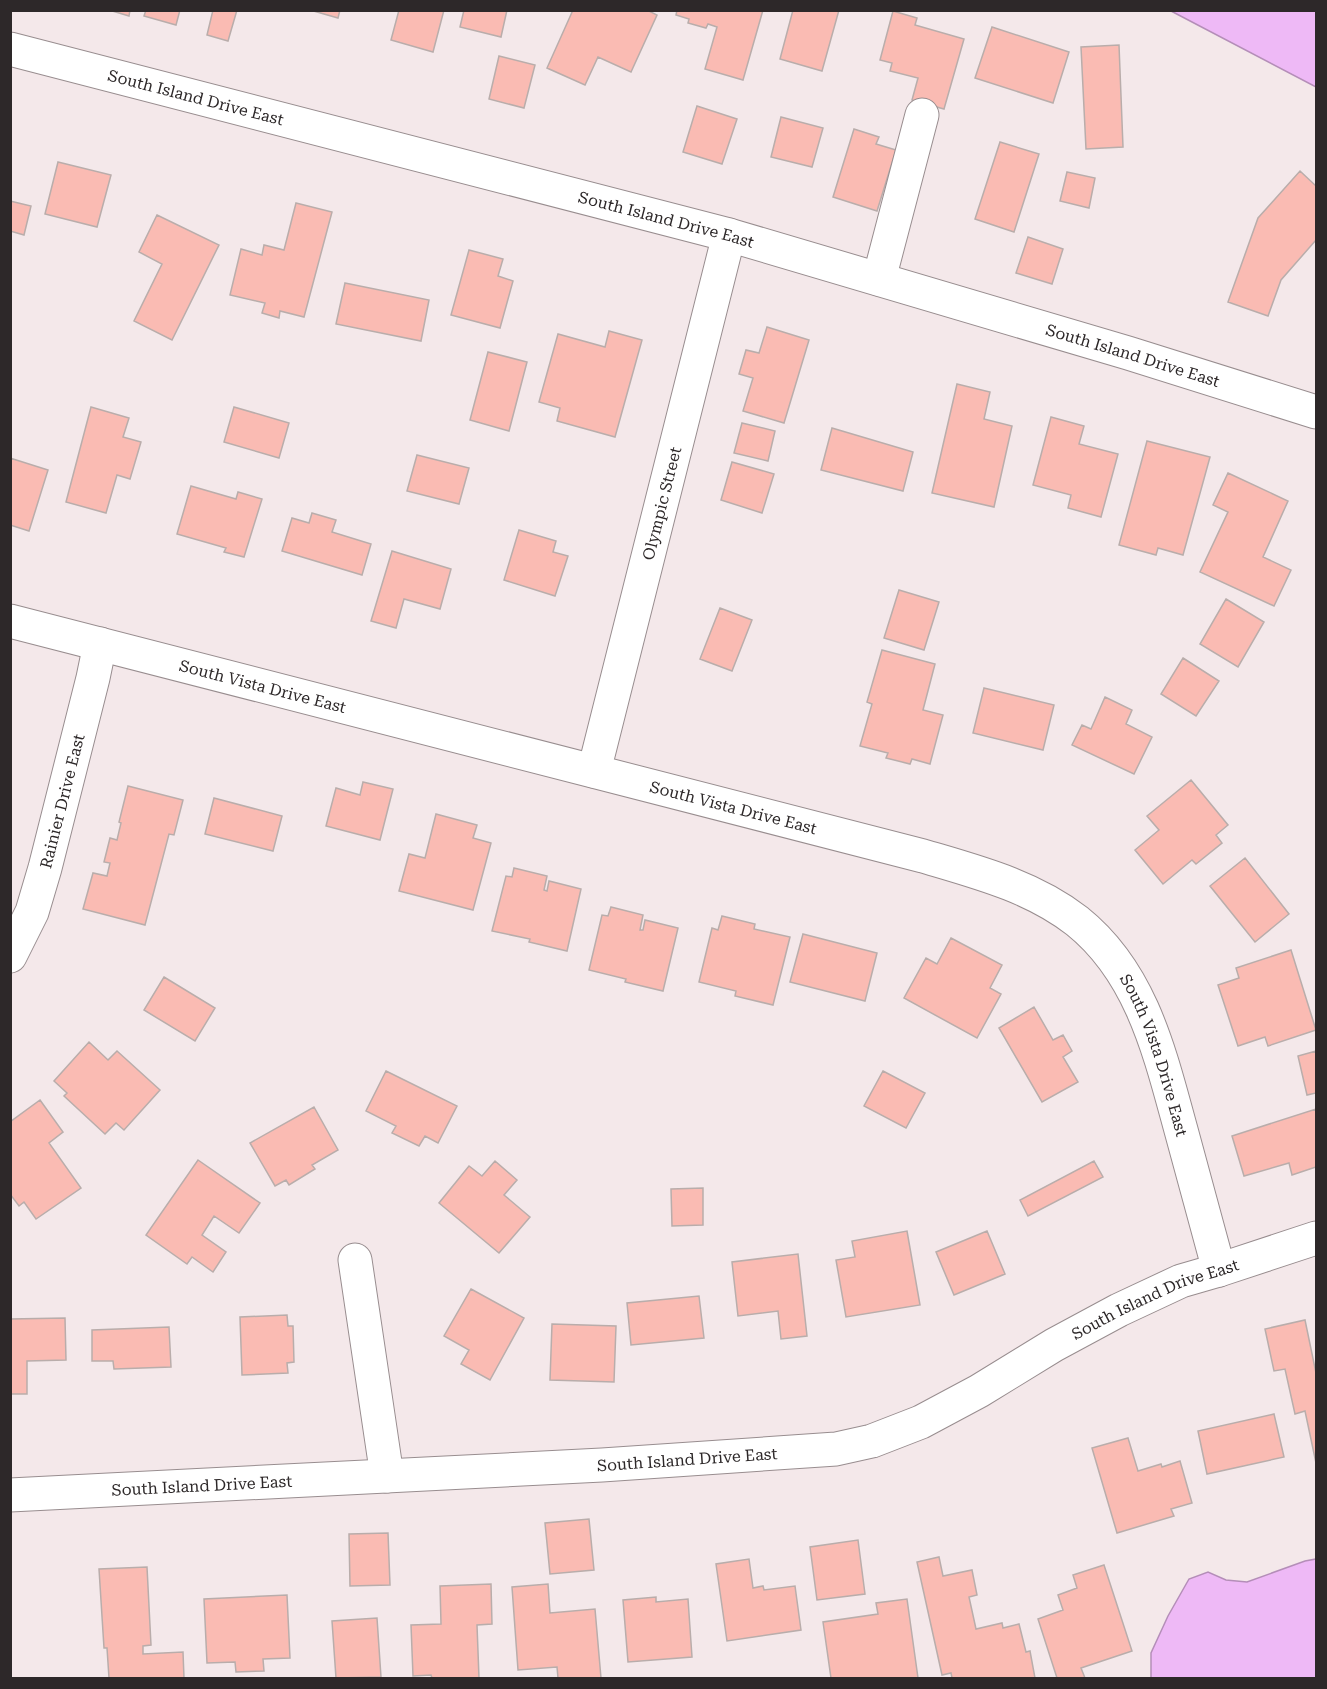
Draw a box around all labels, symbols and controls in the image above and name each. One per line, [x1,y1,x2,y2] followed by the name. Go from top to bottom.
[106,66,286,129] street label: South Island Drive East
[576,187,756,252] street label: South Island Drive East
[1044,320,1222,391] street label: South Island Drive East
[638,445,685,562] street label: Olympic Street
[177,656,348,717] street label: South Vista Drive East
[36,732,89,871] street label: Rainier Drive East
[648,777,819,838] street label: South Vista Drive East
[1116,970,1191,1139] street label: South Vista Drive East
[1068,1255,1241,1344] street label: South Island Drive East
[596,1444,778,1475] street label: South Island Drive East
[111,1472,293,1500] street label: South Island Drive East

